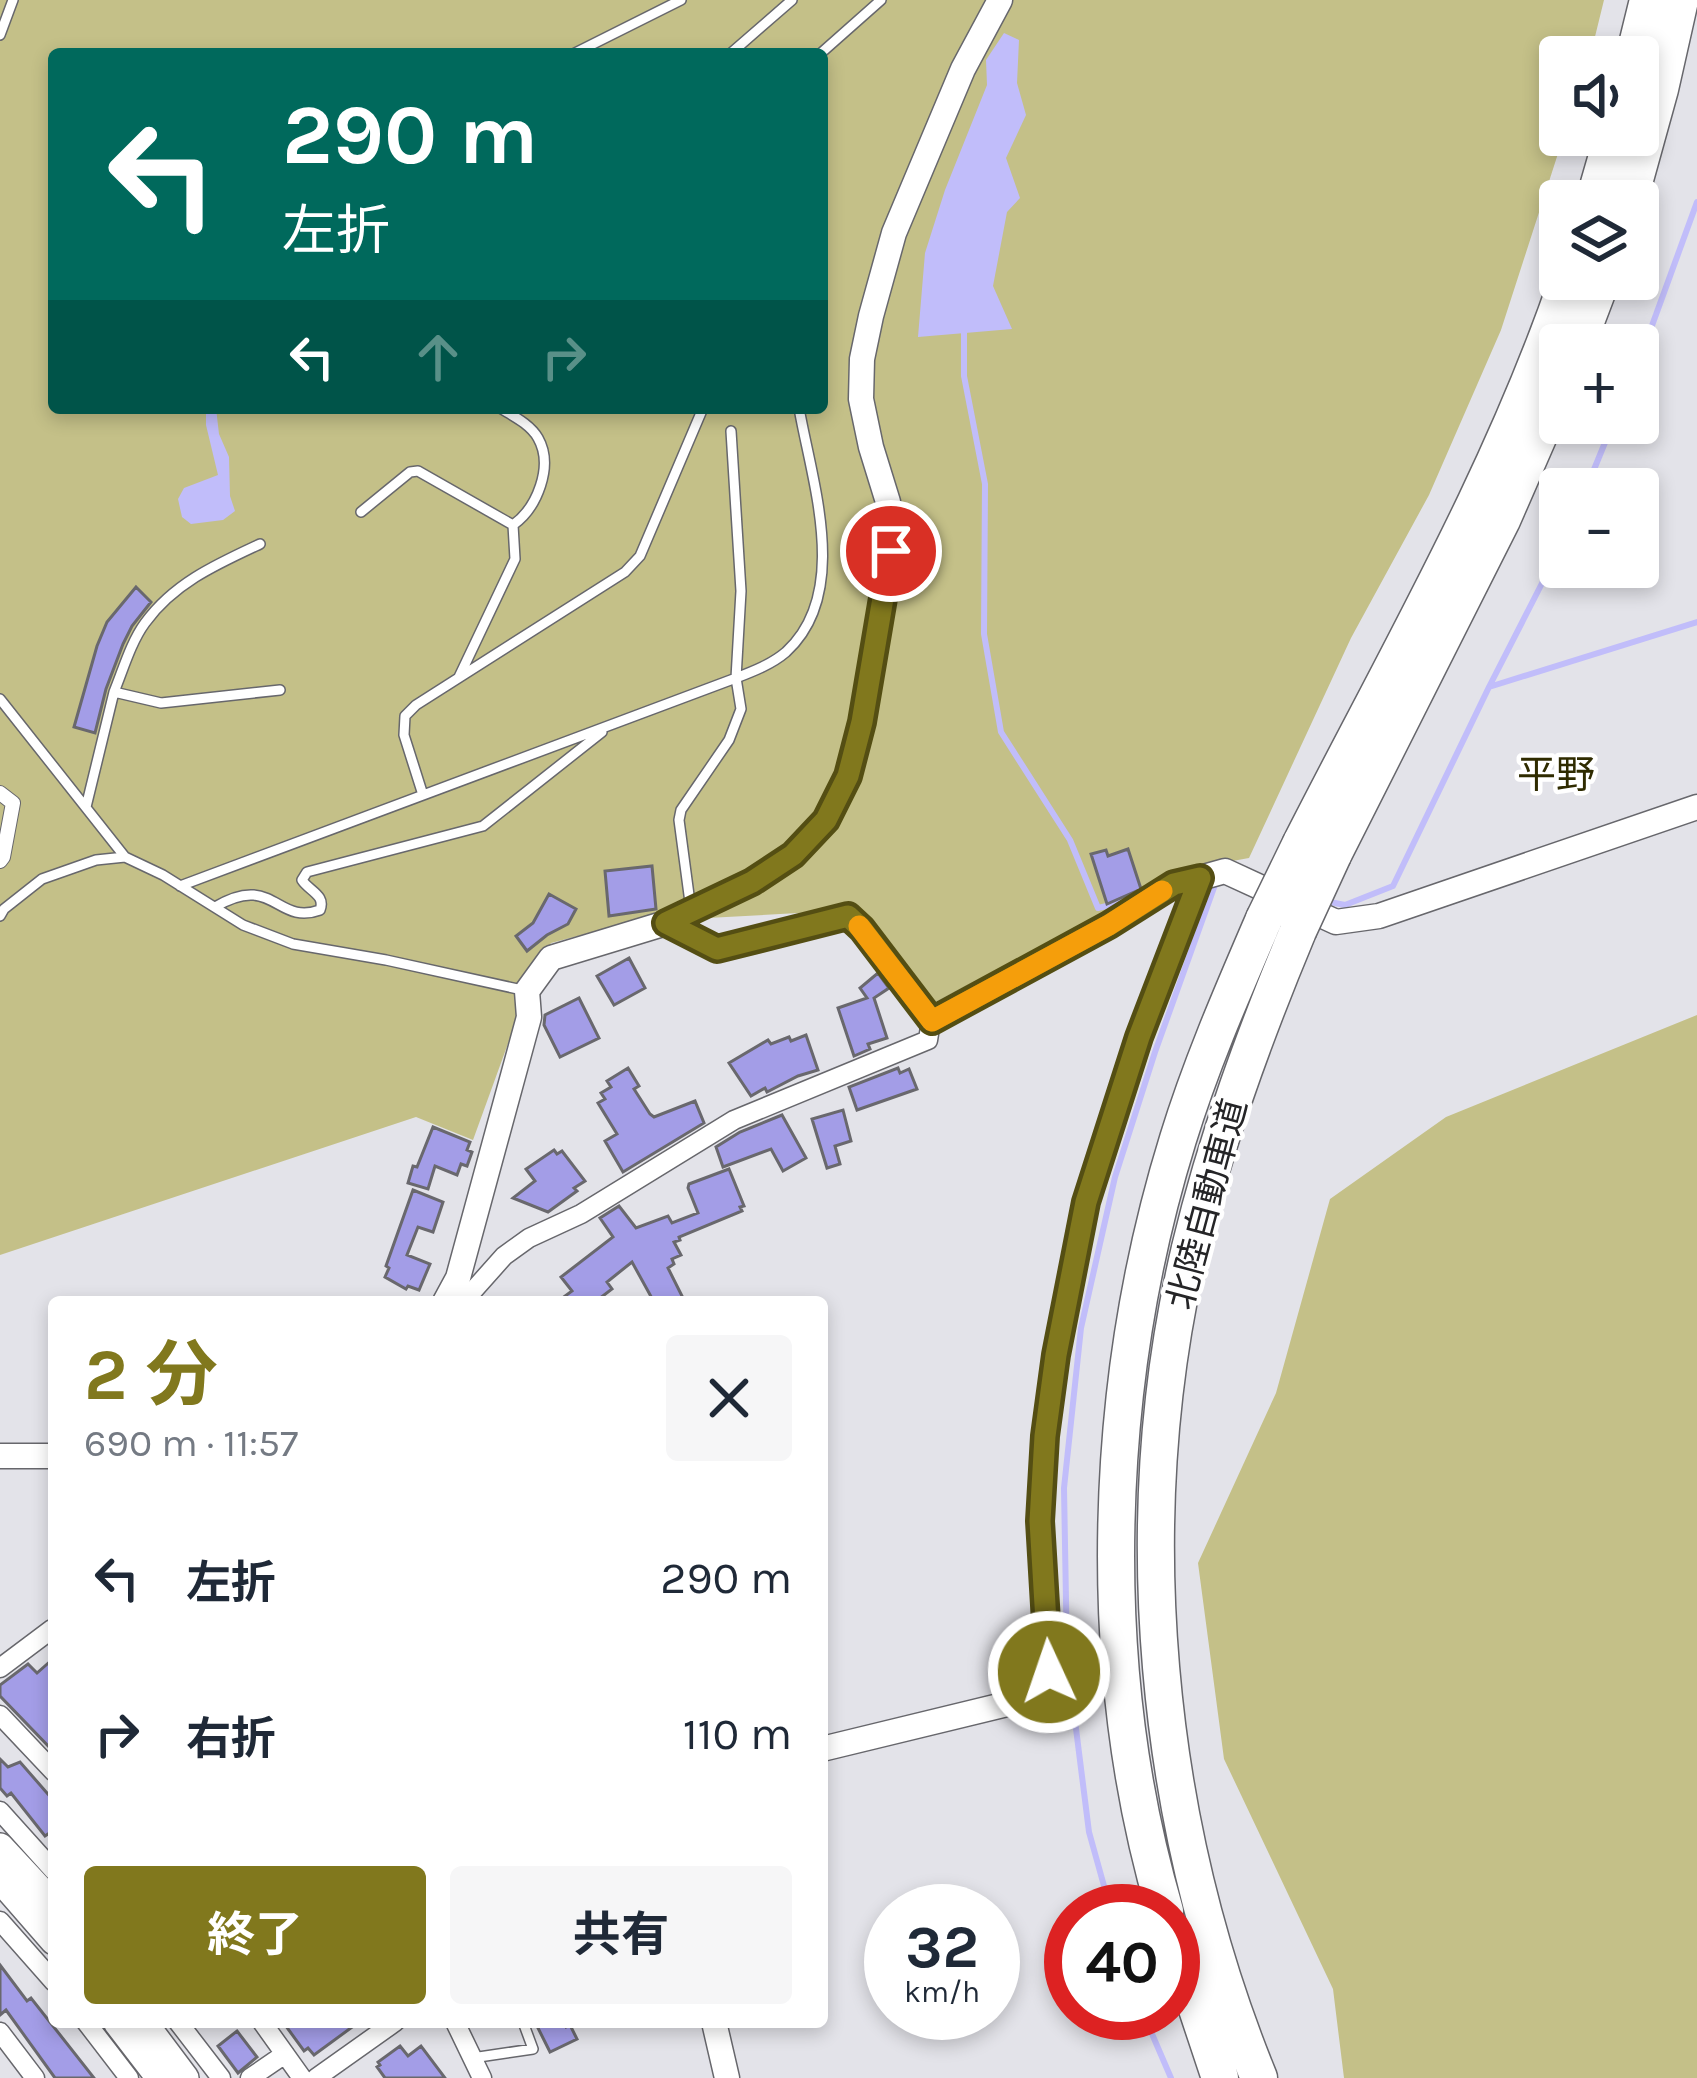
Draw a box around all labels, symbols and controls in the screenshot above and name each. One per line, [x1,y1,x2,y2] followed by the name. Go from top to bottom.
[1539,36,1659,588] map controls
[1539,36,1659,156] button: sound
[282,86,538,184] text: 290 m
[84,96,240,252] icon: left
[1539,180,1659,300] button: layers
[282,199,390,263] text: 左折
[279,324,345,390] icon: left
[405,324,471,390] icon: ahead
[531,324,597,390] icon: right
[1539,324,1659,444] button: +
[1539,468,1659,588] button: −
[840,500,942,602] pin
[858,518,924,584] icon: arrive
[1517,752,1595,798] district label: 平野
[1159,1094,1255,1314] street label: 北陸自動車道
[84,1333,218,1417] text: 2 分
[666,1335,792,1461] button: close
[84,1420,298,1466] text: 690 m · 11:57
[84,1545,150,1611] icon: left
[660,1552,792,1604] text: 290 m
[186,1557,276,1609] text: 左折
[986,1609,1112,1735] position arrow
[84,1701,150,1767] icon: right
[683,1708,792,1760] text: 110 m
[186,1713,276,1765] text: 右折
[84,1866,426,2004] button: 終了
[450,1866,792,2004] button: 共有
[1044,1884,1200,2040] speed limit sign: 40
[905,1912,979,1982] text: 32
[904,1974,980,2010] text: km/h

